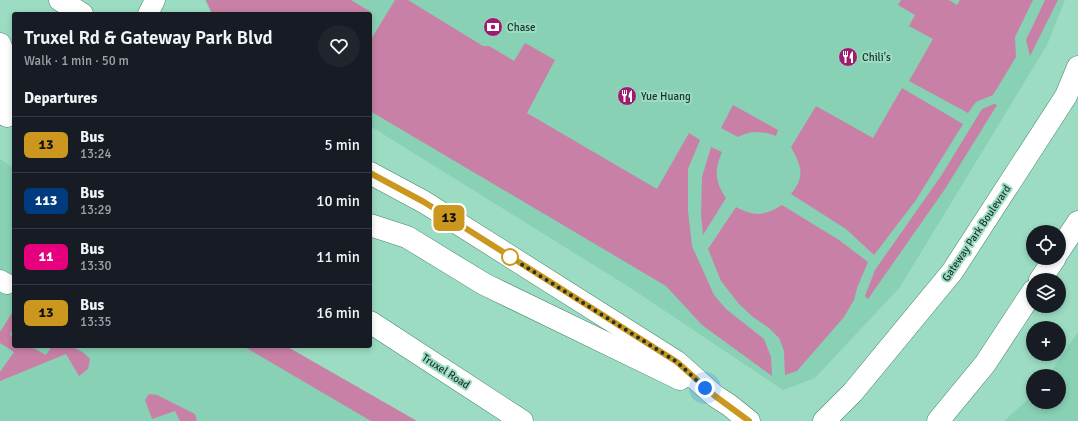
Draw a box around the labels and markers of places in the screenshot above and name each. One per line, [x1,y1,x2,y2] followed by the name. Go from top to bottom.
[482,16,504,38] bank icon: Chase
[507,21,536,34] place label: Chase
[837,46,859,68] restaurant icon: Chili's
[862,51,891,64] place label: Chili's
[616,85,638,107] restaurant icon: Yue Huang
[641,90,691,103] place label: Yue Huang
[501,248,519,266] unlabelled marker

